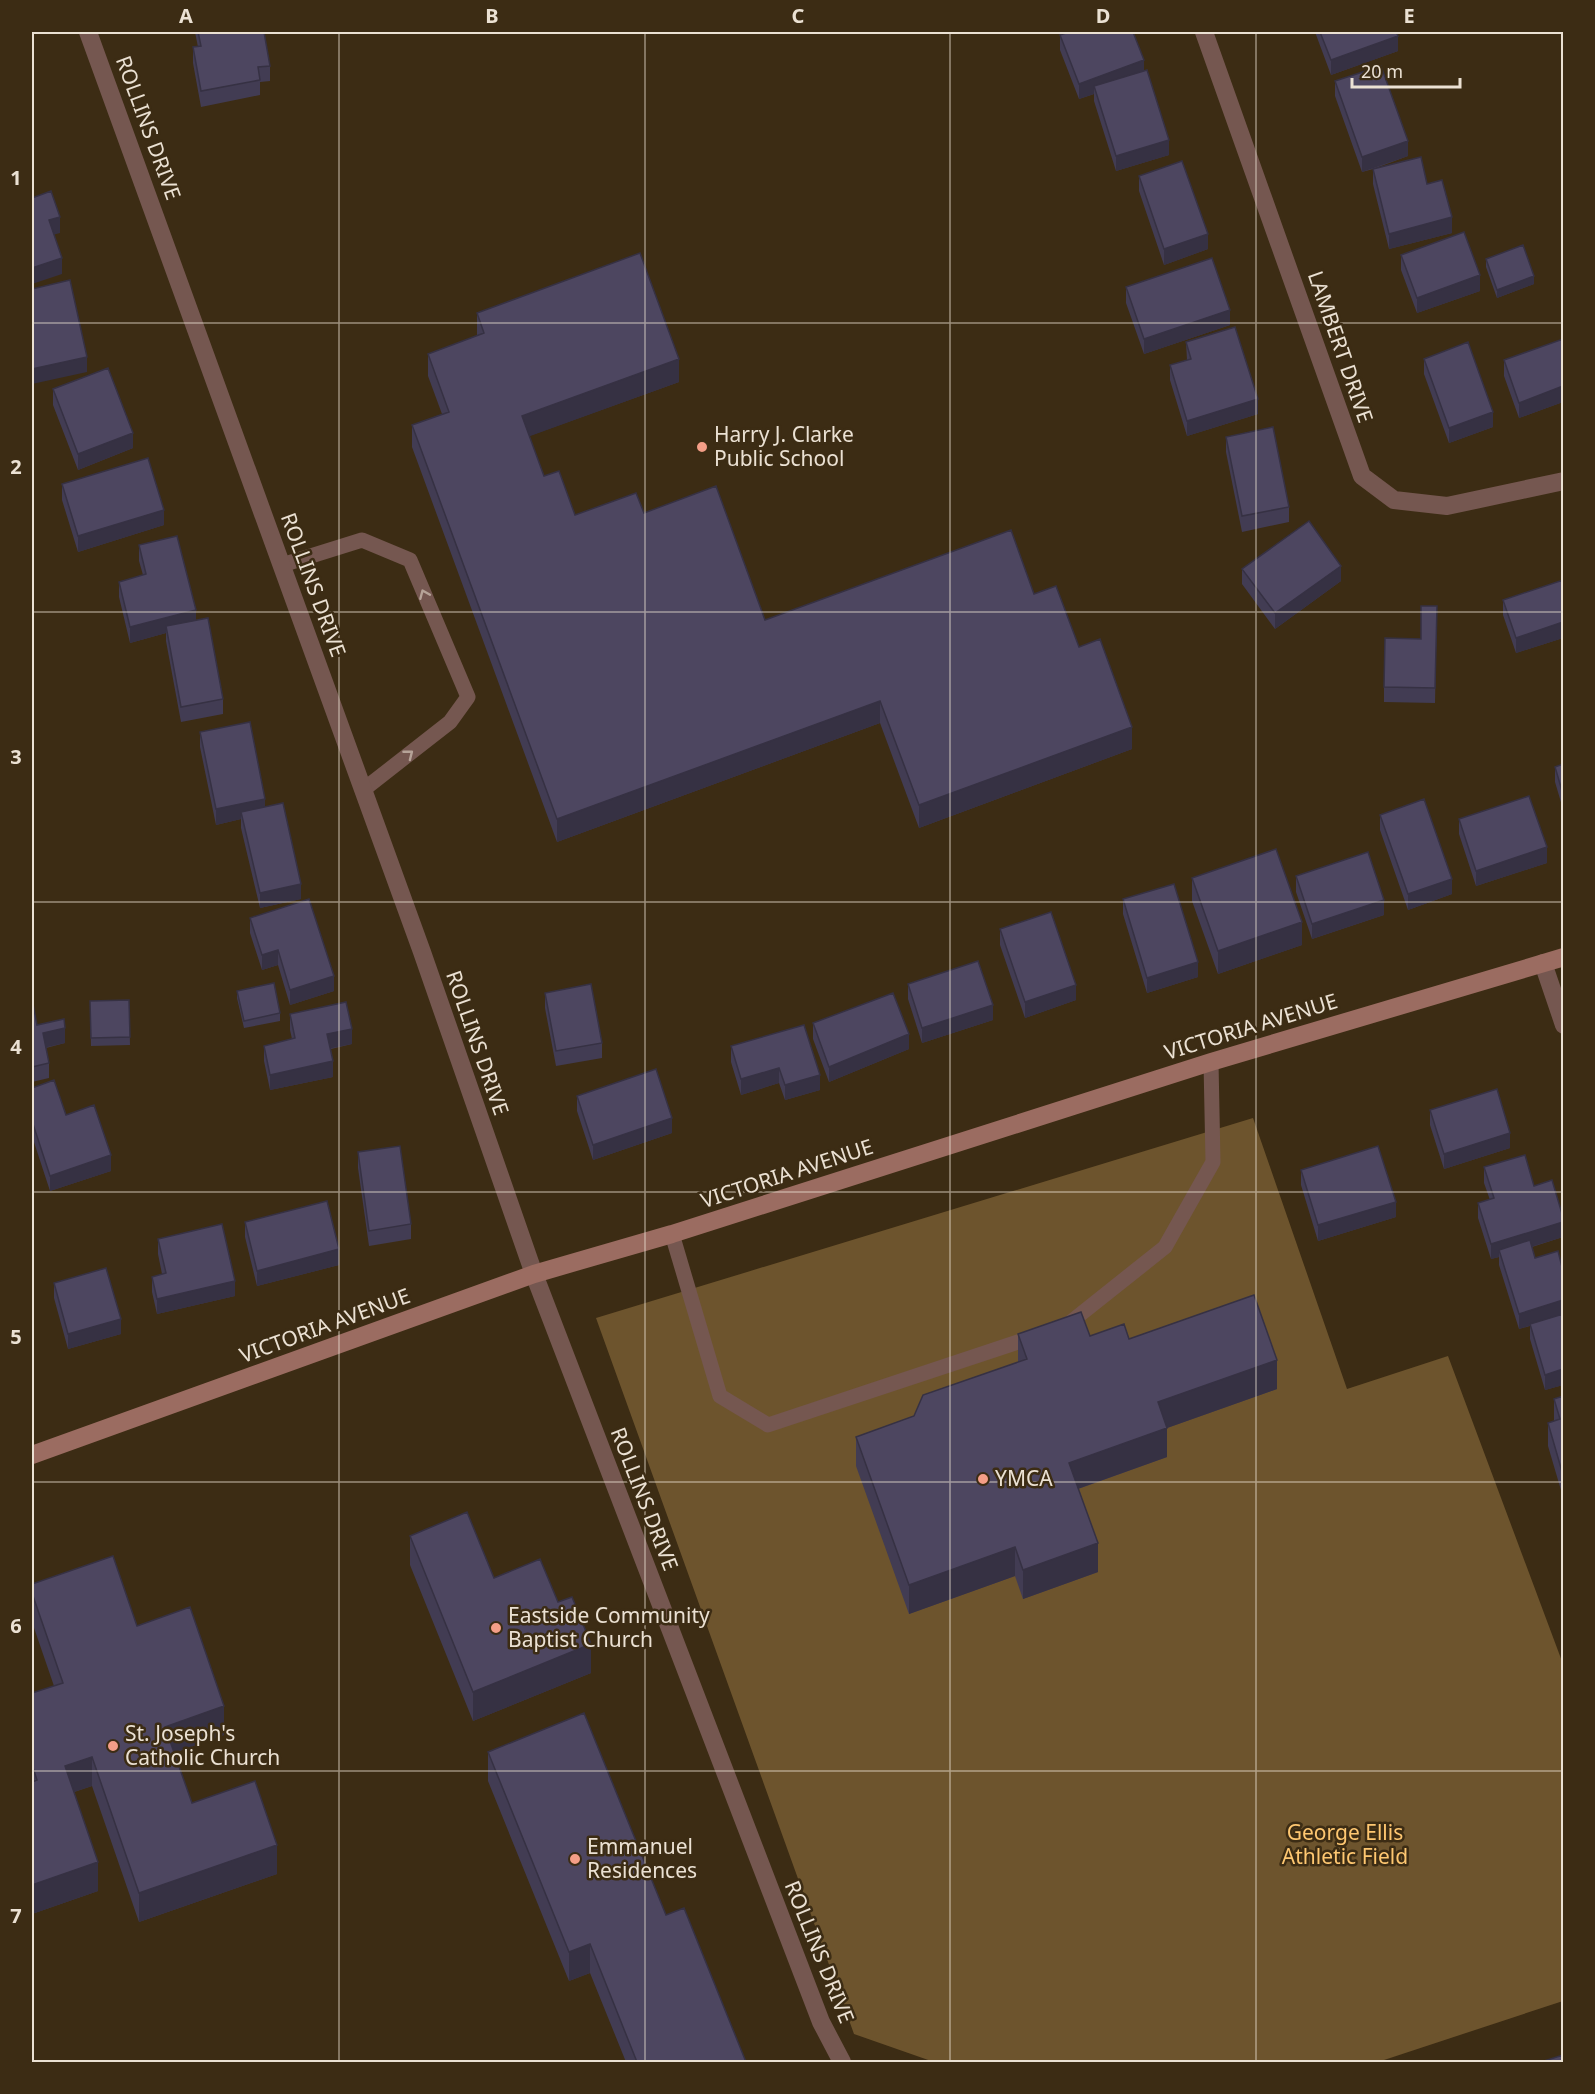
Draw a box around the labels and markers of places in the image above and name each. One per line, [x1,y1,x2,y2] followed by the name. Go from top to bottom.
[714,420,854,472] place label: Harry J. Clarke Public School
[695,440,709,454] marker: Harry J. Clarke Public School
[995,1464,1053,1492] place label: YMCA
[976,1472,990,1486] marker: YMCA
[508,1601,710,1653] place label: Eastside Community Baptist Church
[489,1621,503,1635] marker: Eastside Community Baptist Church
[125,1719,280,1771] place label: St. Joseph's Catholic Church
[106,1739,120,1753] marker: St. Joseph's Catholic Church
[587,1832,697,1884] place label: Emmanuel Residences
[568,1852,582,1866] marker: Emmanuel Residences

